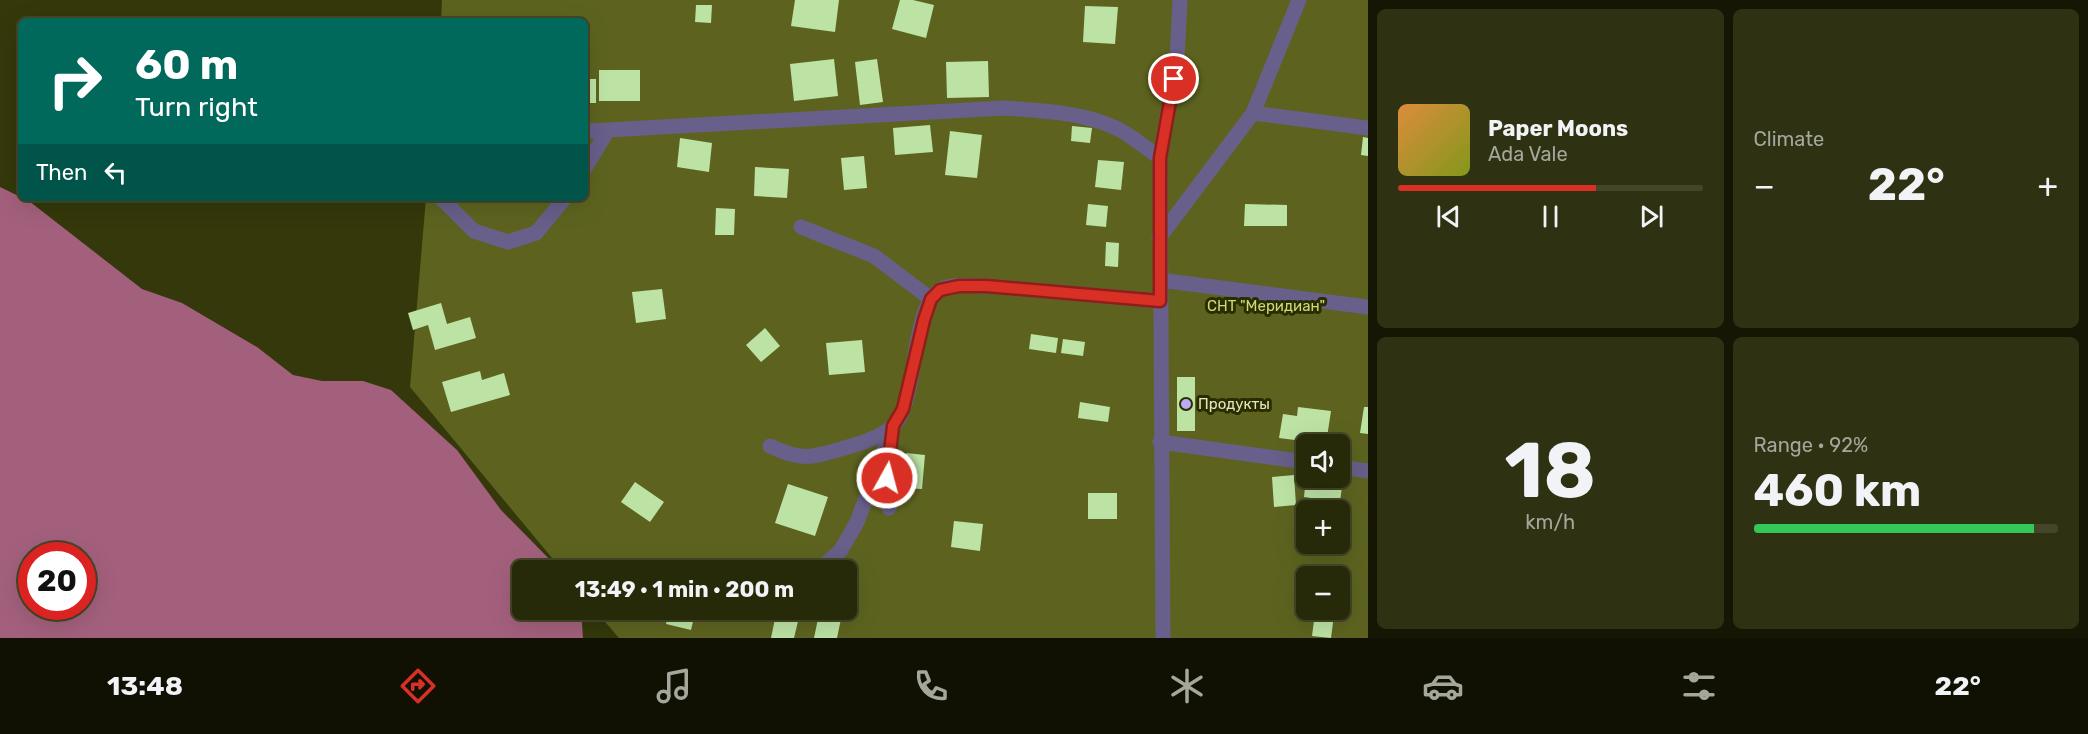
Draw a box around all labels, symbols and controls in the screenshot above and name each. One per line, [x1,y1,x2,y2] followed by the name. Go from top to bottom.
[135,40,238,90] text: 60 m
[36,42,114,120] icon: right
[1148,53,1199,104] pin
[1157,62,1190,95] icon: arrive
[135,91,258,123] text: Turn right
[1488,115,1628,142] text: Paper Moons
[1754,127,1824,151] text: Climate
[1488,142,1568,166] text: Ada Vale
[99,156,132,189] icon: left
[1868,158,1945,211] text: 22°
[36,159,87,186] text: Then
[1754,166,1775,205] text: −
[2037,166,2058,205] text: +
[1432,200,1465,233] icon: previous
[1534,200,1567,233] icon: pause
[1635,200,1668,233] icon: next
[1207,297,1325,315] park label: СНТ "Меридиан"
[1198,395,1270,413] place label: Продукты
[1179,397,1193,411] marker: Продукты
[1504,424,1596,517] text: 18
[1754,433,1868,457] text: Range · 92%
[1296,434,1350,620] map controls
[1296,434,1350,488] button: sound
[855,446,919,510] position arrow
[1754,464,1921,517] text: 460 km
[1296,500,1350,554] button: +
[1525,510,1575,534] text: km/h
[18,542,96,620] speed limit sign: 20
[1296,566,1350,620] button: −
[575,576,794,603] text: 13:49 · 1 min · 200 m
[397,665,439,707] icon: directions
[653,665,695,707] icon: music
[910,665,952,707] icon: phone
[1166,665,1208,707] icon: climate
[1422,665,1464,707] icon: car
[1678,665,1720,707] icon: filters
[107,670,183,702] text: 13:48
[1935,670,1981,702] text: 22°

